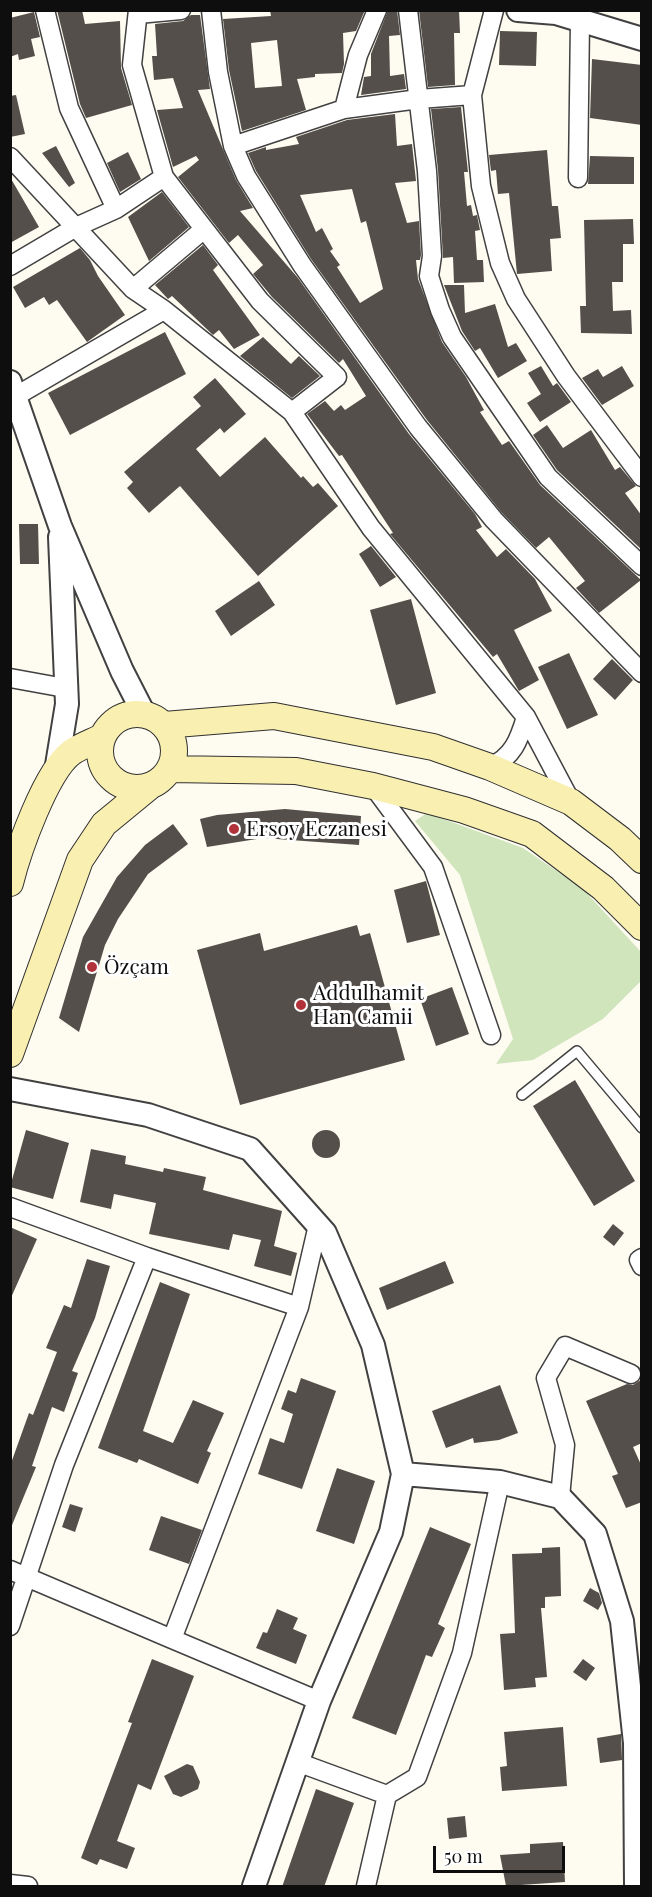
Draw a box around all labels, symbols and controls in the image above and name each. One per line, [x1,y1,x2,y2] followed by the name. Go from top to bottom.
[246,816,387,842] place label: Ersoy Eczanesi
[227,822,241,836] marker: Ersoy Eczanesi
[104,954,169,980] place label: Özçam
[85,960,99,974] marker: Özçam
[313,980,424,1030] place label: Addulhamit Han Camii
[294,998,308,1012] marker: Addulhamit Han Camii
[436,1834,568,1872] scale bar
[444,1844,483,1868] text: 50 m

